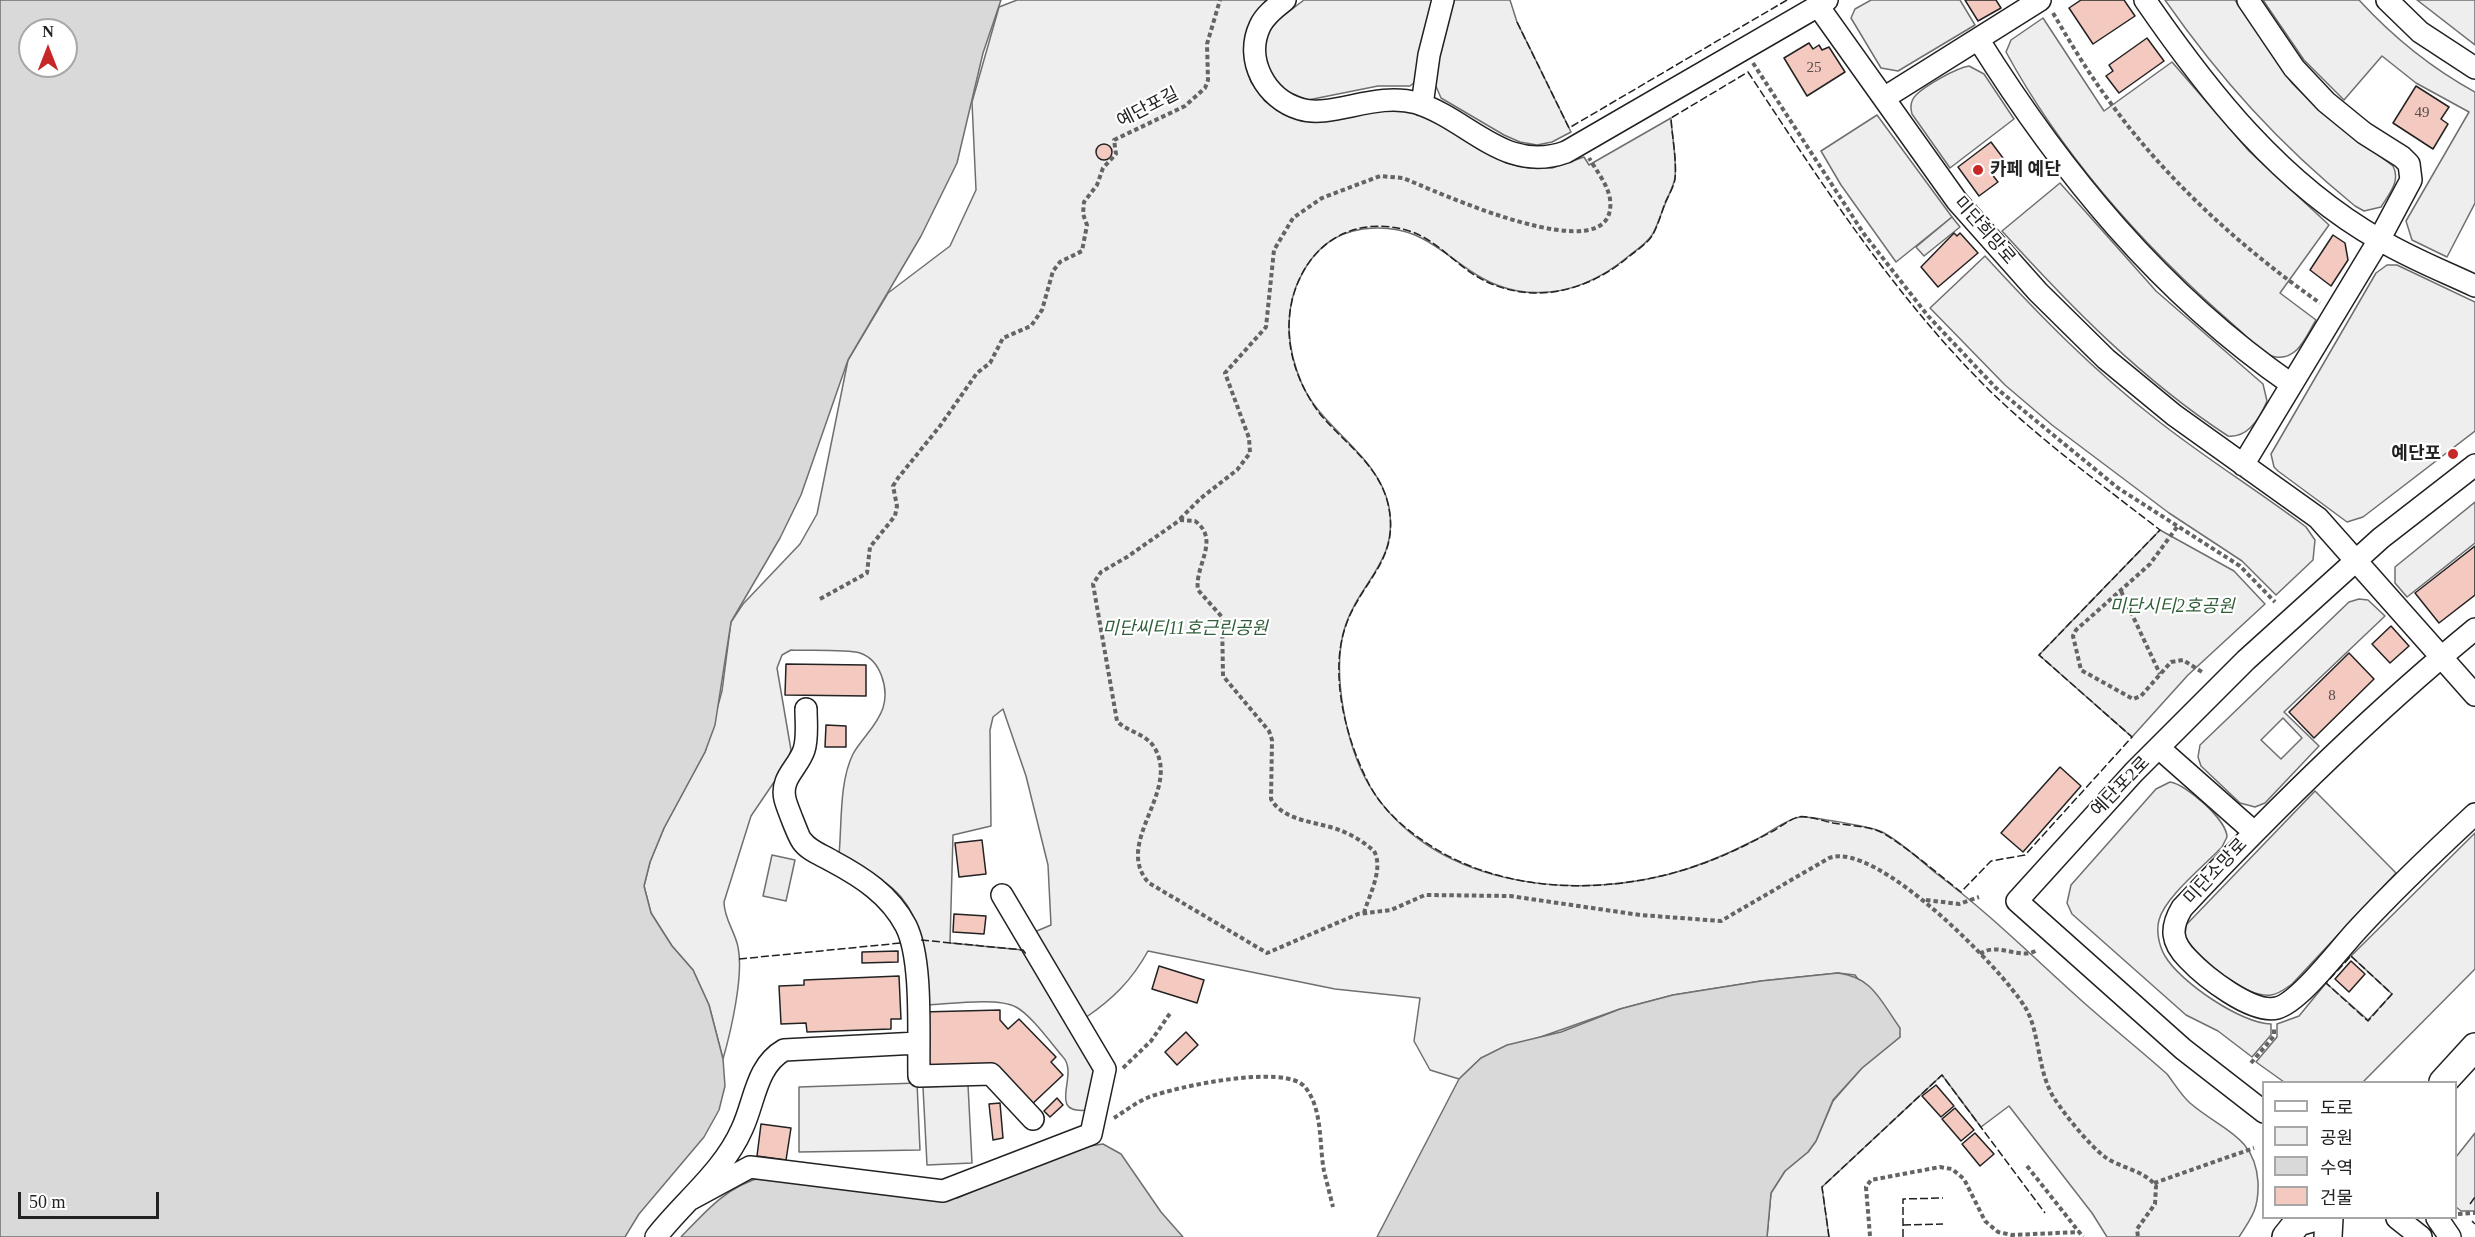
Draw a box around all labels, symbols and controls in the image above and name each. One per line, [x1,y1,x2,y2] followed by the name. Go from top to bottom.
[18,18,78,78] north arrow
[42,23,54,40] text: N
[1806,59,1822,77] house number: 25
[1114,83,1182,133] street label: 예단포길
[2414,104,2430,122] house number: 49
[1990,159,2061,181] place label: 카페 예단
[1971,163,1985,177] marker: 카페 예단
[1949,193,2019,269] street label: 미단희망로
[2391,443,2441,465] place label: 예단포
[2446,447,2460,461] marker: 예단포
[2110,596,2234,618] park label: 미단시티2호공원
[1102,618,1268,640] park label: 미단씨티11호근린공원
[2328,687,2336,705] house number: 8
[2087,752,2155,822] street label: 예단포2로
[2180,834,2252,910] street label: 미단소망로
[2262,1081,2457,1219] legend
[2320,1098,2353,1118] text: 도로
[2320,1128,2353,1148] text: 공원
[2320,1158,2353,1178] text: 수역
[21,1180,162,1218] scale bar
[2320,1188,2353,1208] text: 건물
[29,1192,66,1212] text: 50 m

